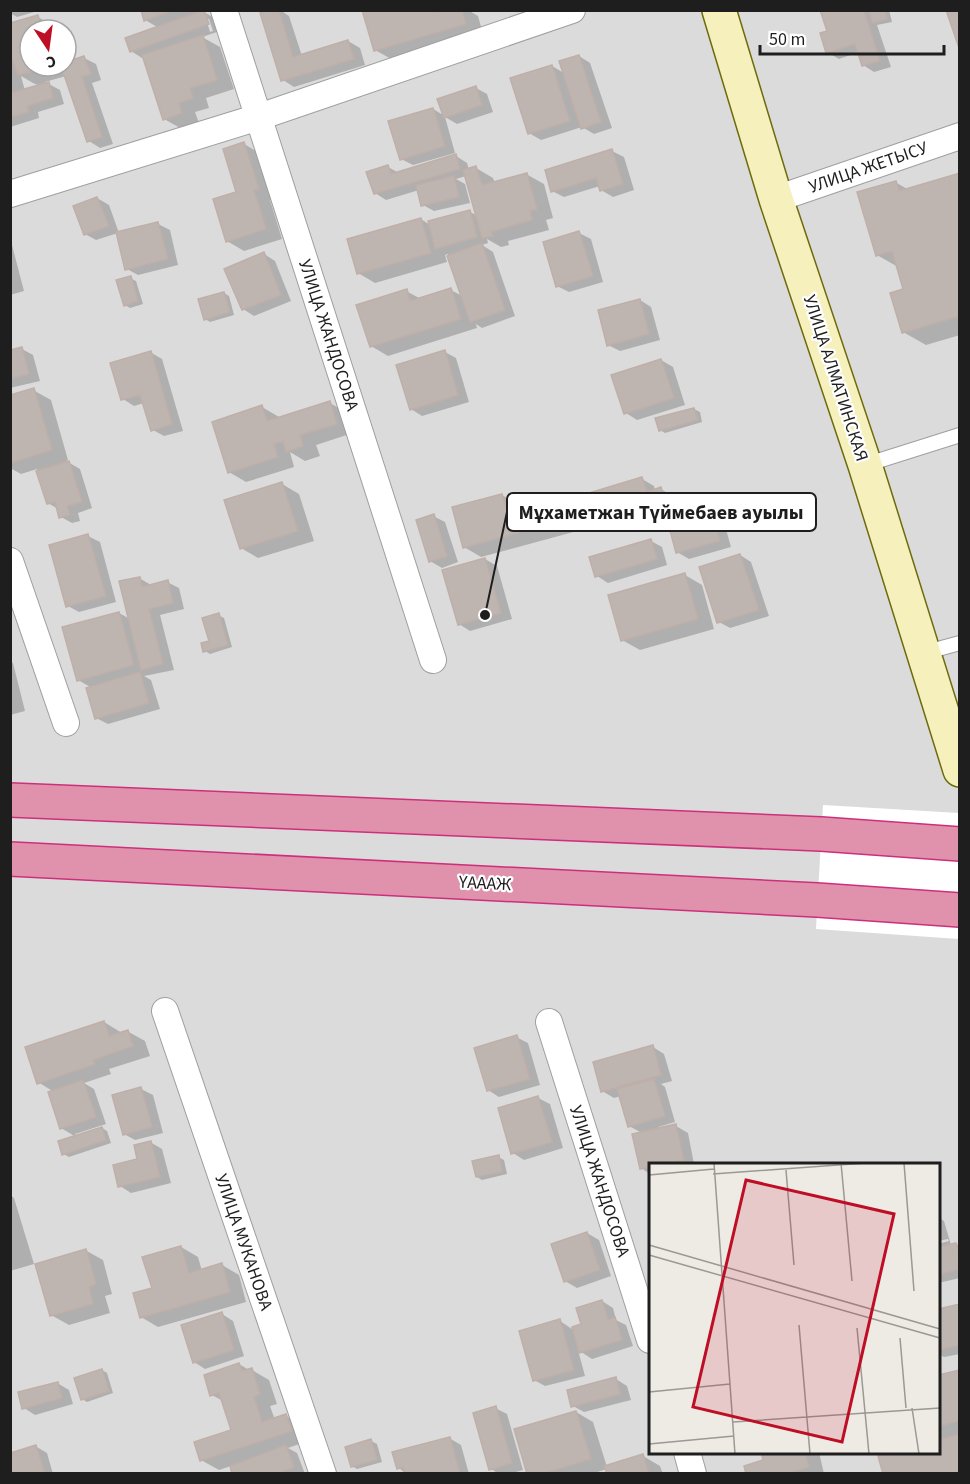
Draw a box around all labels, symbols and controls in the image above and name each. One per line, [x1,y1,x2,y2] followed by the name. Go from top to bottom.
[18,18,78,78] north arrow
[760,18,944,56] scale bar
[769,27,805,52] text: 50 m
[44,50,58,73] text: С
[805,135,932,200] street label: УЛИЦА ЖЕТЫСУ
[292,256,365,414] street label: УЛИЦА ЖАНДОСОВА
[797,292,874,465] street label: УЛИЦА АЛМАТИНСКАЯ
[507,493,816,531] callout: Мұхаметжан Түймебаев ауылы
[518,499,804,527] text: Мұхаметжан Түймебаев ауылы
[457,870,512,897] street label: ҮАААЖ
[563,1102,636,1260] street label: УЛИЦА ЖАНДОСОВА
[649,1163,940,1454] inset map
[208,1171,279,1314] street label: УЛИЦА МУКАНОВА

